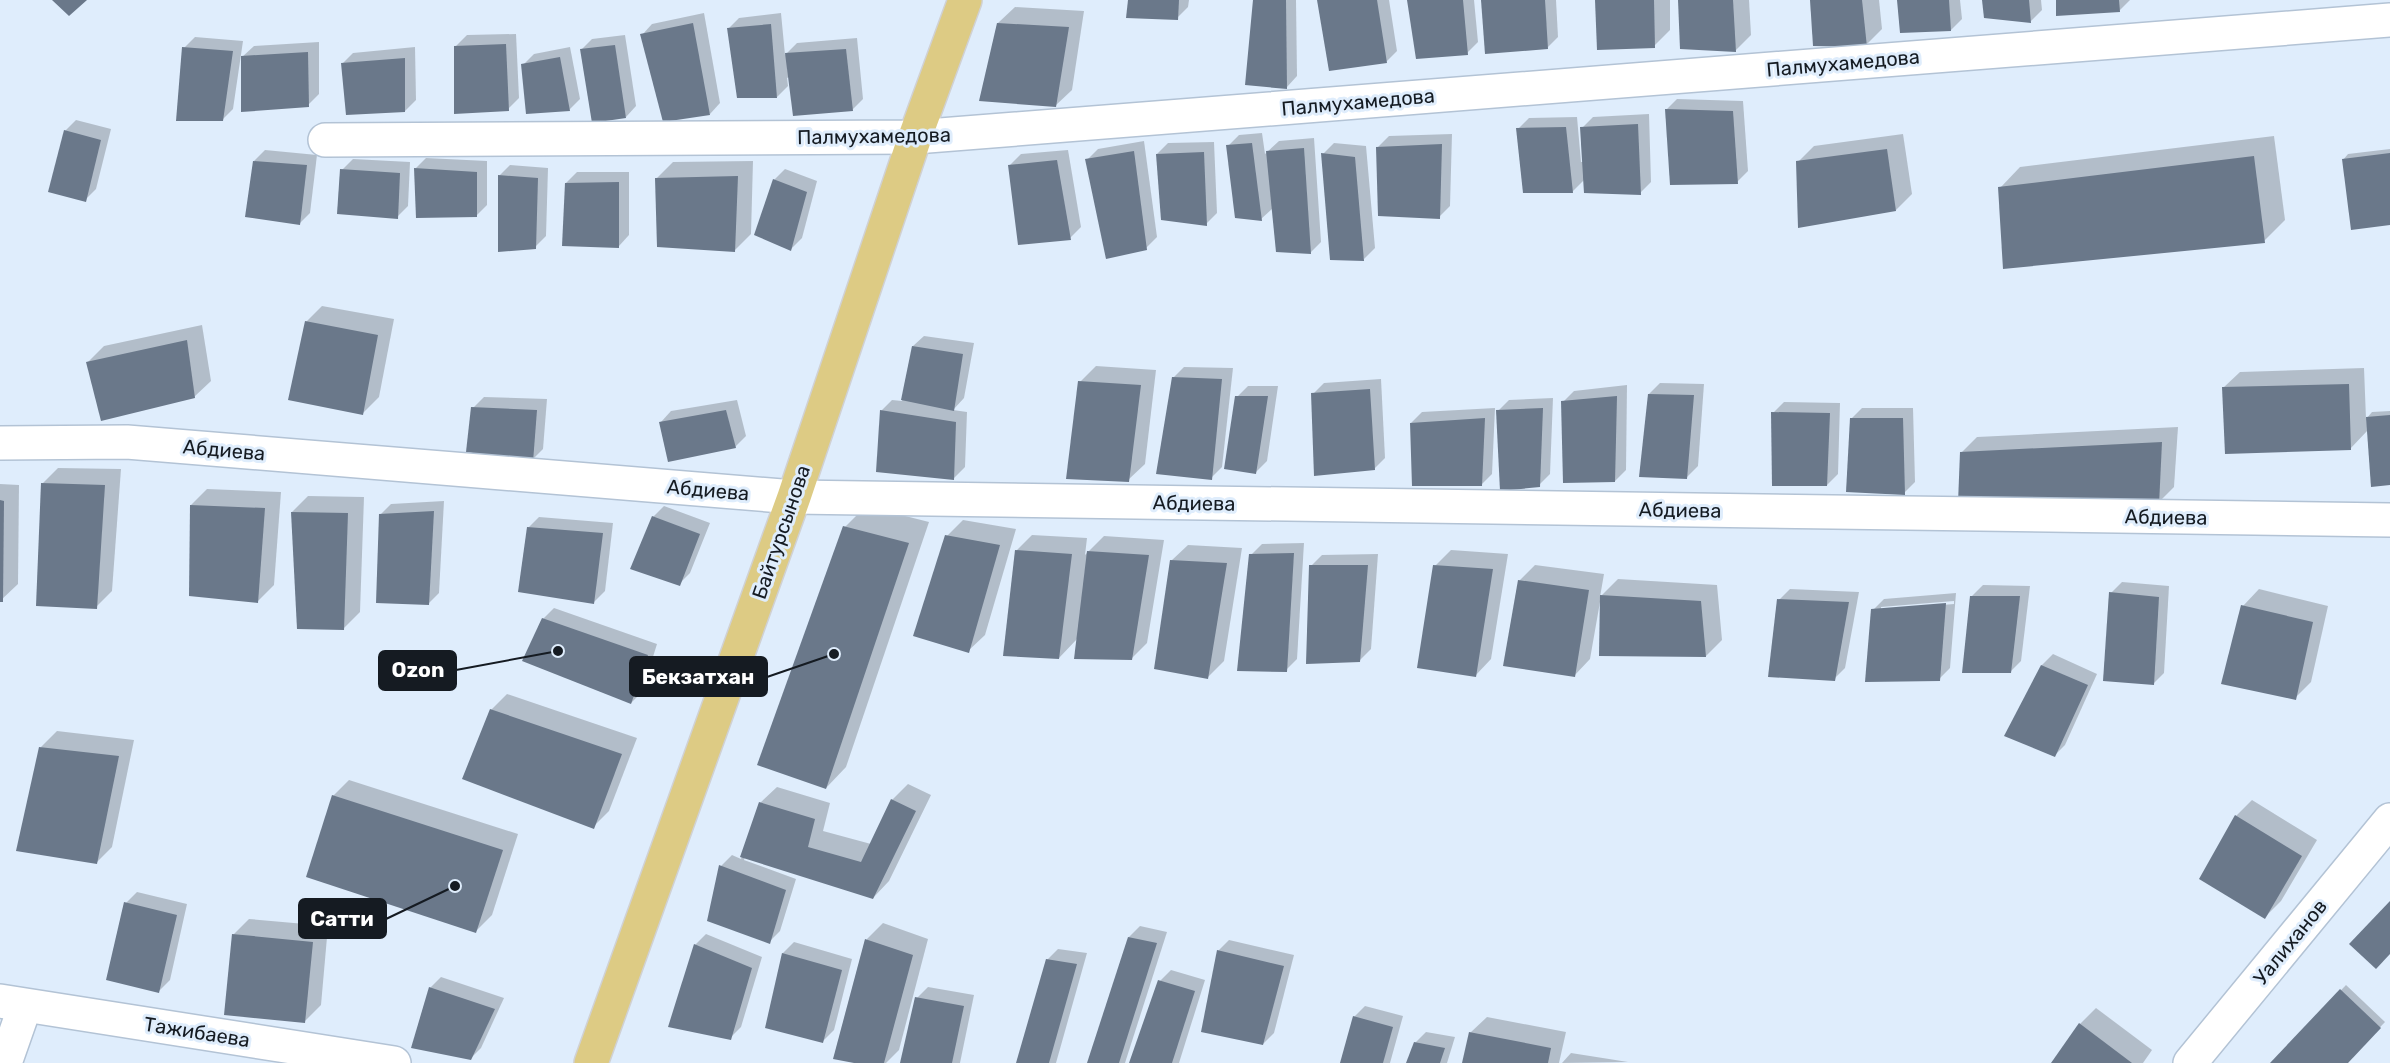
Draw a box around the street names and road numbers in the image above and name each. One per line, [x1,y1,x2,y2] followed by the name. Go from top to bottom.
[1765,44,1921,82] street label: Палмухамедова
[1280,83,1436,121] street label: Палмухамедова
[797,123,951,149] street label: Палмухамедова
[182,434,266,466] street label: Абдиева
[747,462,815,602] street label: Байтурсынова
[666,474,750,506] street label: Абдиева
[1152,490,1236,516] street label: Абдиева
[1638,497,1722,523] street label: Абдиева
[2124,504,2208,530] street label: Абдиева
[2248,894,2332,990] street label: Уалиханов
[142,1012,252,1052] street label: Тажибаева

